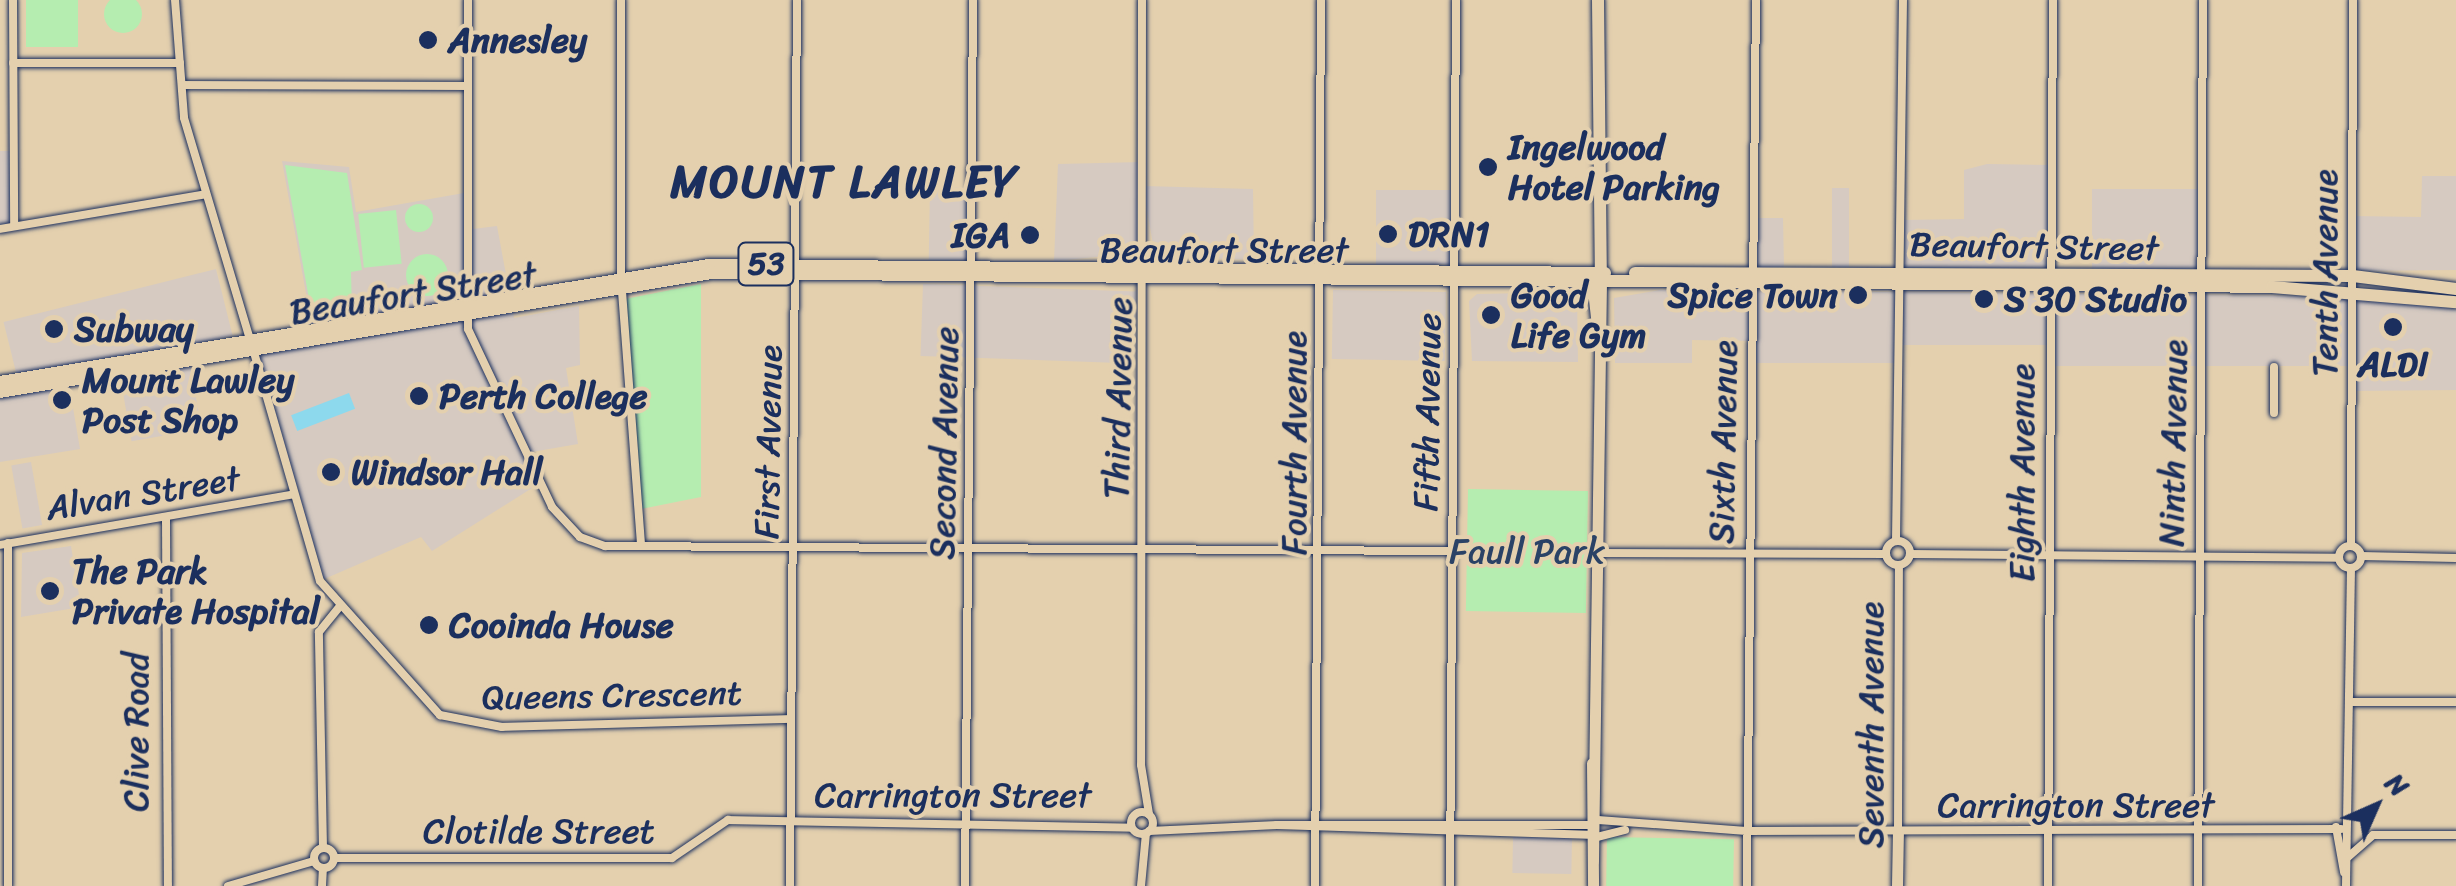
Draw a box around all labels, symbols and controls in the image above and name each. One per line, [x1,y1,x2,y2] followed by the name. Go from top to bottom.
[448,19,587,61] place label: Annesley
[417,29,439,51] marker: Annesley
[1508,126,1721,208] place label: Ingelwood Hotel Parking
[671,156,1019,210] district label: MOUNT LAWLEY
[1477,156,1499,178] marker: Ingelwood Hotel Parking
[2304,169,2346,377] street label: Tenth Avenue
[1408,213,1490,255] place label: DRN1
[952,214,1010,256] place label: IGA
[1377,223,1399,245] marker: DRN1
[1909,223,2159,269] street label: Beaufort Street
[1019,224,1041,246] marker: IGA
[1100,229,1348,271] street label: Beaufort Street
[736,237,796,291] road number: 53
[287,253,539,333] street label: Beaufort Street
[1511,274,1646,356] place label: Good Life Gym
[1666,274,1838,316] place label: Spice Town
[2004,278,2187,320] place label: S 30 Studio
[1847,284,1869,306] marker: Spice Town
[1973,288,1995,310] marker: S 30 Studio
[1095,297,1141,499] street label: Third Avenue
[1480,304,1502,326] marker: Good Life Gym
[74,308,194,350] place label: Subway
[1404,313,1450,511] street label: Fifth Avenue
[2382,316,2404,338] marker: ALDI
[43,318,65,340] marker: Subway
[921,326,967,560] street label: Second Avenue
[1273,331,1315,555] street label: Fourth Avenue
[2150,339,2196,547] street label: Ninth Avenue
[1700,340,1746,544] street label: Sixth Avenue
[2358,343,2428,385] place label: ALDI
[745,345,791,539] street label: First Avenue
[82,359,294,441] place label: Mount Lawley Post Shop
[2001,364,2043,582] street label: Eighth Avenue
[439,375,647,417] place label: Perth College
[408,385,430,407] marker: Perth College
[51,389,73,411] marker: Mount Lawley Post Shop
[351,451,543,493] place label: Windsor Hall
[43,457,243,529] street label: Alvan Street
[320,461,342,483] marker: Windsor Hall
[1449,530,1605,572] park label: Faull Park
[72,550,320,632] place label: The Park Private Hospital
[37,578,63,604] marker: The Park Private Hospital
[1850,602,1892,848] street label: Seventh Avenue
[449,604,674,646] place label: Cooinda House
[418,614,440,636] marker: Cooinda House
[115,652,157,812] street label: Clive Road
[482,672,742,718] street label: Queens Crescent
[2326,756,2426,856] north arrow
[2373,760,2422,809] text: N
[815,774,1091,816] street label: Carrington Street
[1938,784,2214,826] street label: Carrington Street
[424,810,654,852] street label: Clotilde Street

